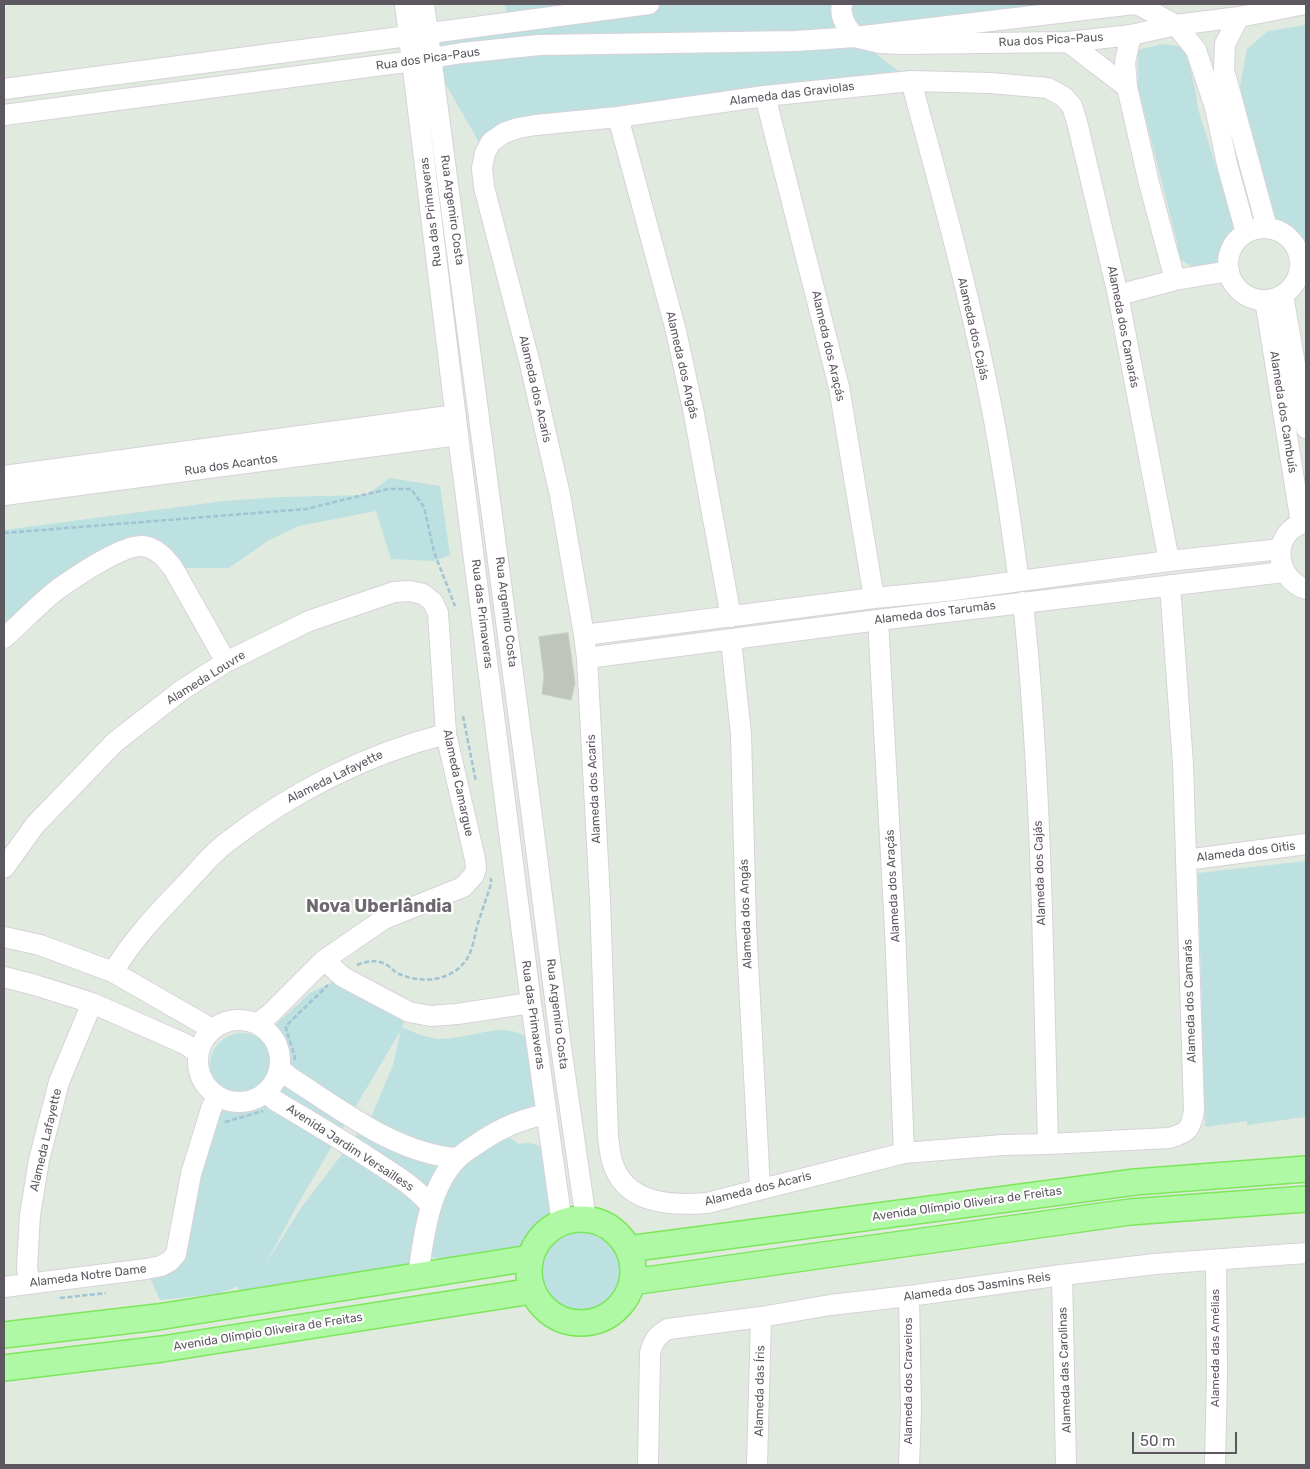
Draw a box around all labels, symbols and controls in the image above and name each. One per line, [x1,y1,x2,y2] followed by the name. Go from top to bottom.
[998,30,1104,50] street label: Rua dos Pica-Paus
[375,45,481,73] street label: Rua dos Pica-Paus
[729,79,855,109] street label: Alameda das Graviolas
[437,154,467,266] street label: Rua Argemiro Costa
[417,156,445,268] street label: Rua das Primaveras
[1104,265,1142,389] street label: Alameda dos Camarás
[954,276,992,382] street label: Alameda dos Cajás
[808,289,848,403] street label: Alameda dos Araçás
[663,310,701,420] street label: Alameda dos Angás
[516,334,554,444] street label: Alameda dos Acaris
[1266,350,1300,474] street label: Alameda dos Cambuís
[184,451,278,479] street label: Rua dos Acantos
[492,556,520,668] street label: Rua Argemiro Costa
[468,558,496,670] street label: Rua das Primaveras
[873,598,997,628] street label: Alameda dos Tarumãs
[164,648,248,708] street label: Alameda Louvre
[440,728,476,838] street label: Alameda Camargue
[584,734,604,844] street label: Alameda dos Acaris
[285,747,385,807] street label: Alameda Lafayette
[1031,820,1049,926] street label: Alameda dos Cajás
[883,829,903,943] street label: Alameda dos Araçás
[1196,839,1296,865] street label: Alameda dos Oitis
[737,859,755,969] street label: Alameda dos Angás
[306,896,452,918] district label: Nova Uberlândia
[1181,939,1199,1063] street label: Alameda dos Camarás
[543,958,571,1070] street label: Rua Argemiro Costa
[518,959,548,1071] street label: Rua das Primaveras
[27,1087,65,1193] street label: Alameda Lafayette
[284,1101,416,1195] street label: Avenida Jardim Versailless
[703,1169,813,1209] street label: Alameda dos Acaris
[871,1184,1063,1224] street label: Avenida Olímpio Oliveira de Freitas
[29,1262,147,1290] street label: Alameda Notre Dame
[902,1270,1052,1304] street label: Alameda dos Jasmins Reis
[1209,1289,1223,1407] street label: Alameda das Amélias
[1056,1307,1074,1433] street label: Alameda das Carolinas
[172,1310,364,1354] street label: Avenida Olímpio Oliveira de Freitas
[902,1317,916,1445] street label: Alameda dos Craveiros
[752,1345,768,1437] street label: Alameda das Íris
[1135,1422,1240,1454] scale bar
[1140,1432,1175,1450] text: 50 m

